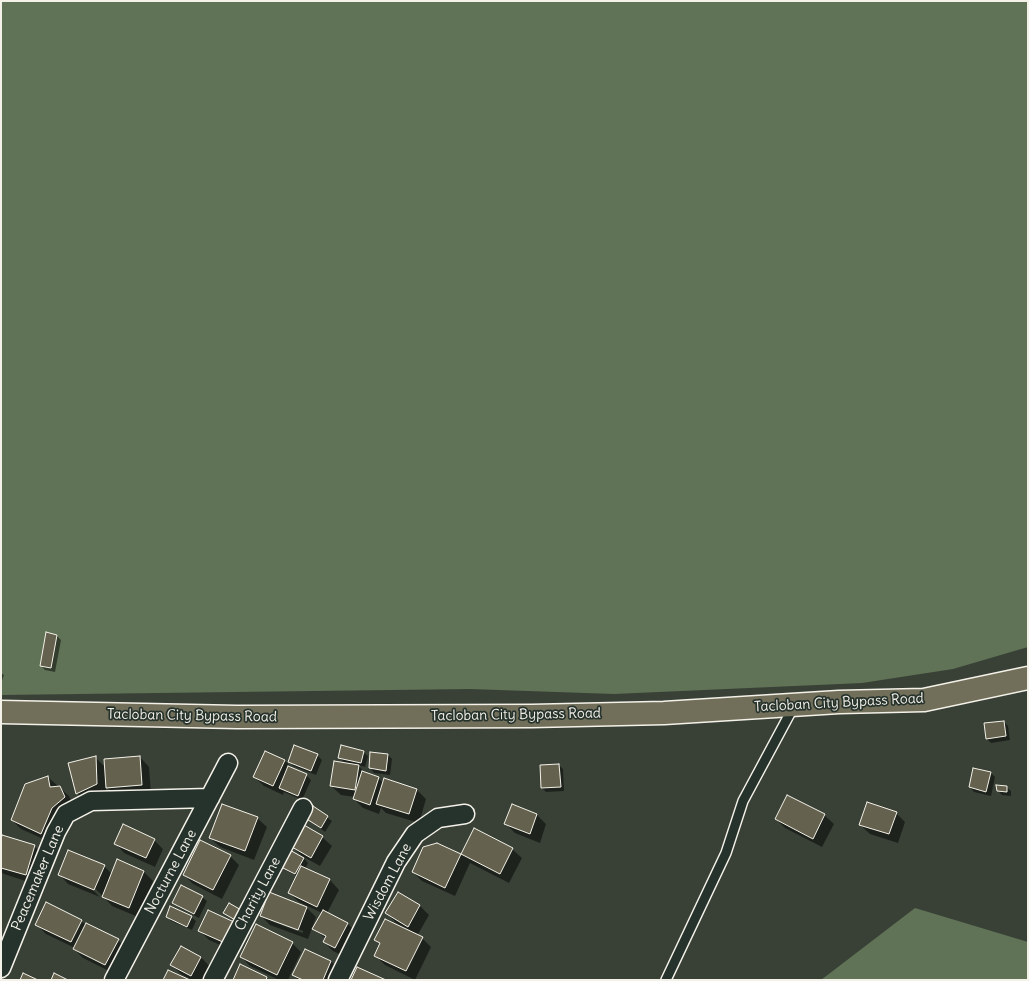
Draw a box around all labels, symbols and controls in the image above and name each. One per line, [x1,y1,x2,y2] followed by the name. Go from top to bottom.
[754,690,924,716] street label: Tacloban City Bypass Road
[431,705,601,725] street label: Tacloban City Bypass Road
[107,706,277,726] street label: Tacloban City Bypass Road
[8,823,68,933] street label: Peacemaker Lane
[142,827,200,917] street label: Nocturne Lane
[361,840,415,924] street label: Wisdom Lane
[231,854,285,934] street label: Charity Lane

